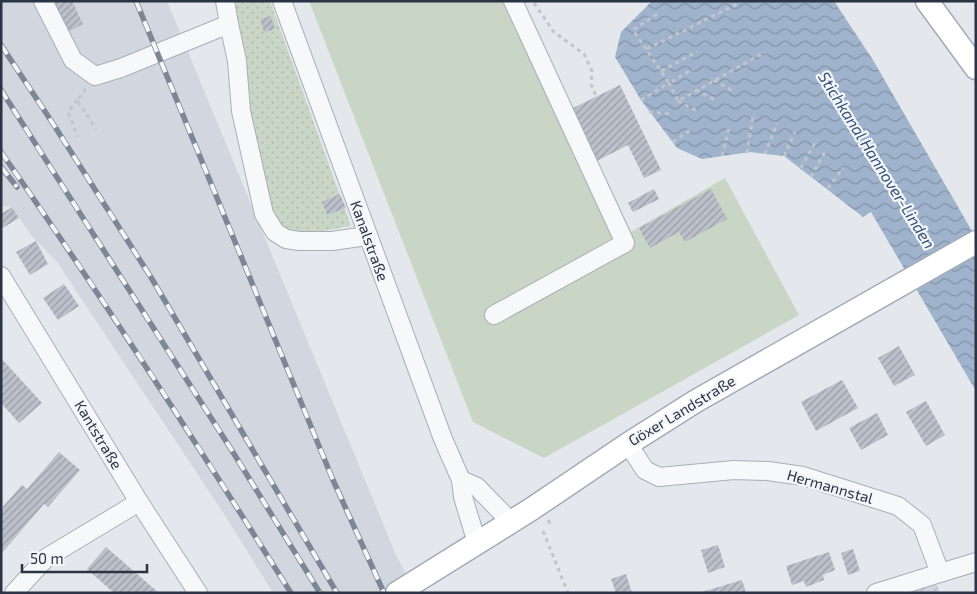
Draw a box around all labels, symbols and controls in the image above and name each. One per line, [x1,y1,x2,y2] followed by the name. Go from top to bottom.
[815,68,940,252] water label: Stichkanal Hannover-Linden
[347,198,393,283] street label: Kanalstraße
[625,371,738,449] street label: Göxer Landstraße
[71,397,126,472] street label: Kantstraße
[785,465,876,507] street label: Hermannstal
[22,542,148,574] scale bar
[30,549,64,567] text: 50 m

